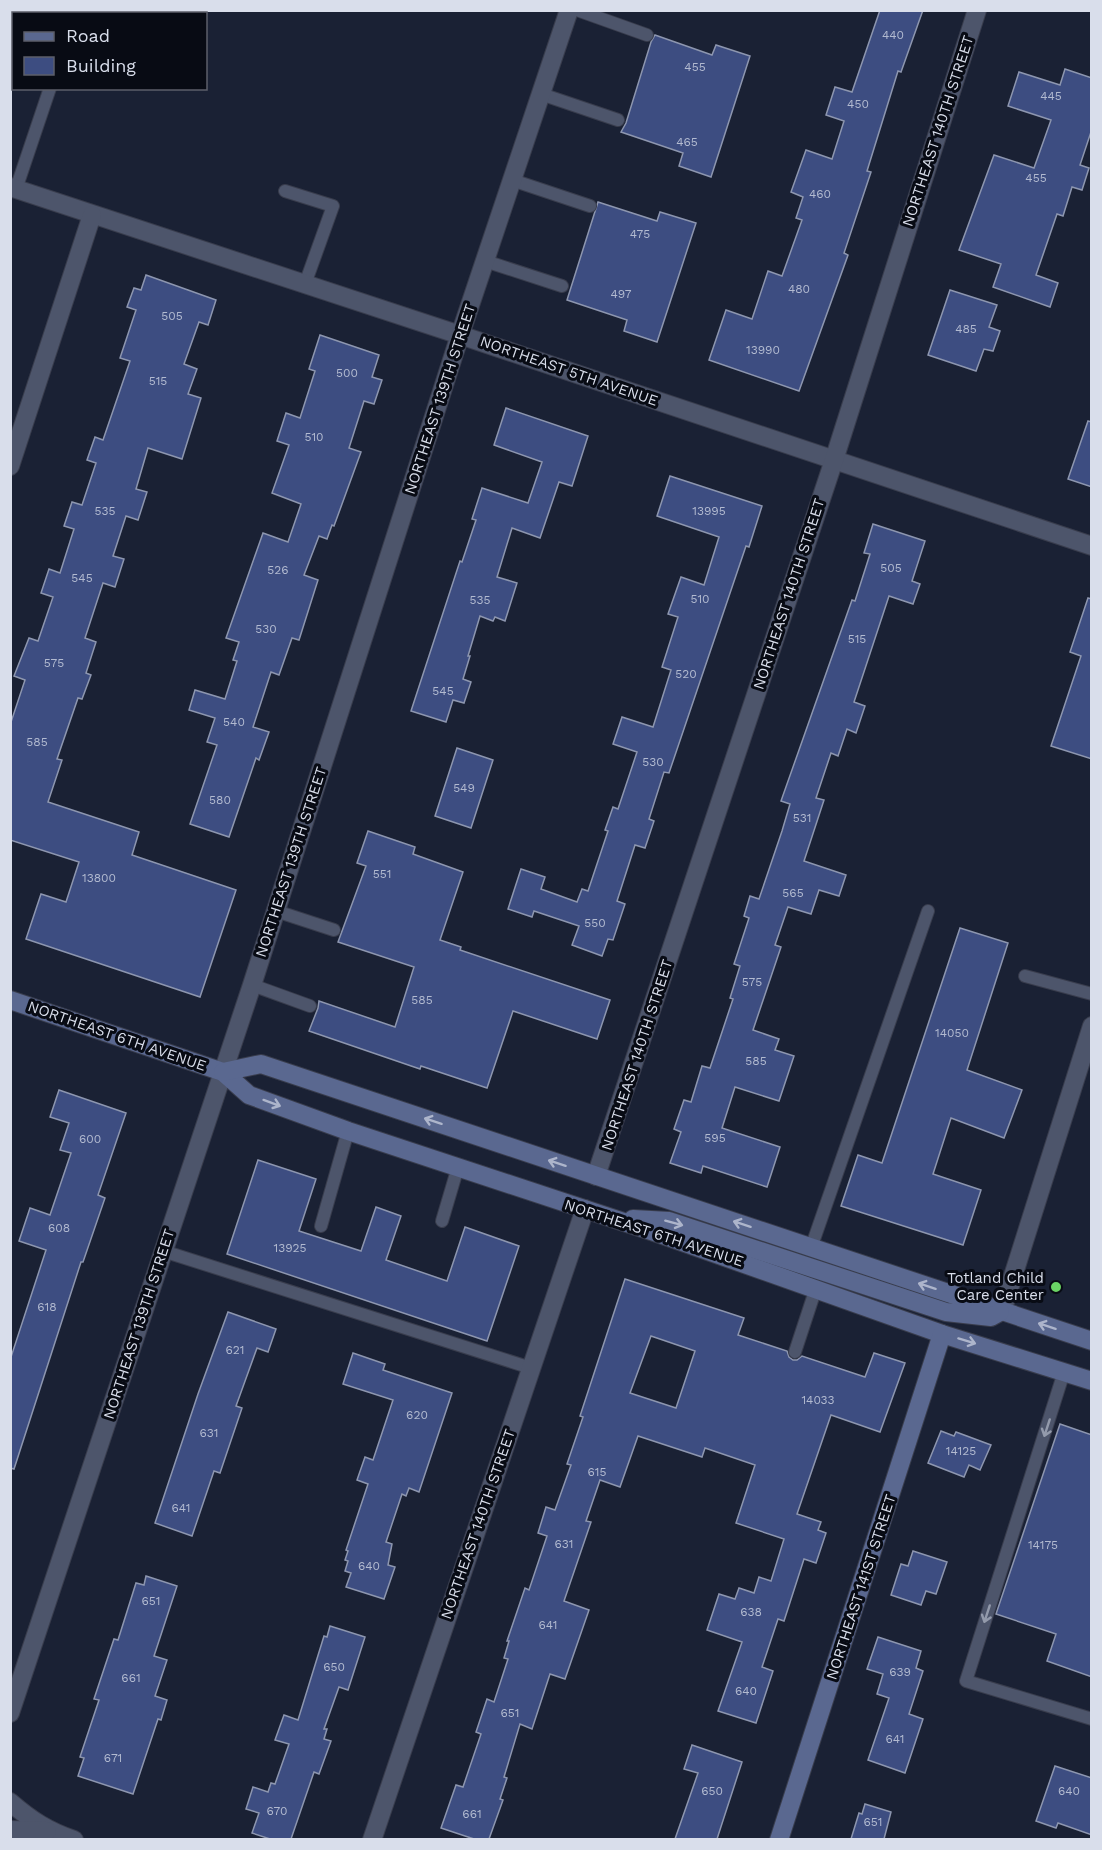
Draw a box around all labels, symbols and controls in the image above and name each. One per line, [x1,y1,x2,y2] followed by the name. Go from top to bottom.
[12,12,207,90] legend
[66,25,110,46] text: Road
[882,28,904,42] house number: 440
[899,33,977,229] street label: NORTHEAST 140TH STREET
[66,55,136,76] text: Building
[684,60,706,74] house number: 455
[1040,89,1062,103] house number: 445
[847,97,869,111] house number: 450
[676,135,698,149] house number: 465
[1025,171,1047,185] house number: 455
[809,187,831,201] house number: 460
[630,227,650,241] house number: 475
[788,282,810,296] house number: 480
[610,287,632,301] house number: 497
[401,301,479,497] street label: NORTHEAST 139TH STREET
[161,309,183,323] house number: 505
[955,322,977,336] house number: 485
[478,332,660,410] street label: NORTHEAST 5TH AVENUE
[746,343,780,357] house number: 13990
[336,366,358,380] house number: 500
[149,374,167,388] house number: 515
[304,430,324,444] house number: 510
[750,496,828,692] street label: NORTHEAST 140TH STREET
[95,504,115,518] house number: 535
[692,504,726,518] house number: 13995
[880,561,902,575] house number: 505
[267,563,289,577] house number: 526
[71,571,93,585] house number: 545
[690,592,710,606] house number: 510
[470,593,490,607] house number: 535
[255,622,277,636] house number: 530
[848,632,866,646] house number: 515
[44,656,64,670] house number: 575
[675,667,697,681] house number: 520
[432,684,454,698] house number: 545
[223,715,245,729] house number: 540
[26,735,48,749] house number: 585
[642,755,664,769] house number: 530
[252,764,330,960] street label: NORTHEAST 139TH STREET
[453,781,475,795] house number: 549
[209,793,231,807] house number: 580
[793,811,811,825] house number: 531
[373,867,391,881] house number: 551
[82,871,116,885] house number: 13800
[782,886,804,900] house number: 565
[584,916,606,930] house number: 550
[598,957,676,1153] street label: NORTHEAST 140TH STREET
[742,975,762,989] house number: 575
[411,993,433,1007] house number: 585
[25,997,209,1075] street label: NORTHEAST 6TH AVENUE
[935,1026,969,1040] house number: 14050
[745,1054,767,1068] house number: 585
[262,1099,281,1110] one-way arrow
[424,1115,443,1126] one-way arrow
[704,1131,726,1145] house number: 595
[79,1132,101,1146] house number: 600
[548,1156,567,1167] one-way arrow
[562,1195,746,1271] street label: NORTHEAST 6TH AVENUE
[665,1218,684,1230] one-way arrow
[733,1218,752,1229] one-way arrow
[48,1221,70,1235] house number: 608
[100,1226,178,1422] street label: NORTHEAST 139TH STREET
[273,1241,307,1255] house number: 13925
[947,1269,1044,1304] place label: Totland Child Care Center
[918,1280,937,1291] one-way arrow
[1049,1280,1063,1294] marker: Totland Child Care Center
[37,1300,57,1314] house number: 618
[1038,1319,1057,1330] one-way arrow
[957,1337,976,1348] one-way arrow
[226,1343,244,1357] house number: 621
[801,1393,835,1407] house number: 14033
[406,1408,428,1422] house number: 620
[1041,1418,1052,1437] one-way arrow
[200,1426,218,1440] house number: 631
[437,1427,519,1621] street label: NORTHEAST 140TH STREET
[946,1444,976,1458] house number: 14125
[588,1465,606,1479] house number: 615
[822,1492,900,1682] street label: NORTHEAST 141ST STREET
[171,1501,191,1515] house number: 641
[555,1537,573,1551] house number: 631
[1028,1538,1058,1552] house number: 14175
[358,1559,380,1573] house number: 640
[142,1594,160,1608] house number: 651
[981,1604,992,1623] one-way arrow
[740,1605,762,1619] house number: 638
[538,1618,558,1632] house number: 641
[323,1660,345,1674] house number: 650
[889,1665,911,1679] house number: 639
[121,1671,141,1685] house number: 661
[735,1684,757,1698] house number: 640
[501,1706,519,1720] house number: 651
[885,1732,905,1746] house number: 641
[104,1751,122,1765] house number: 671
[701,1784,723,1798] house number: 650
[1058,1784,1080,1798] house number: 640
[266,1804,288,1818] house number: 670
[462,1807,482,1821] house number: 661
[864,1815,882,1829] house number: 651

